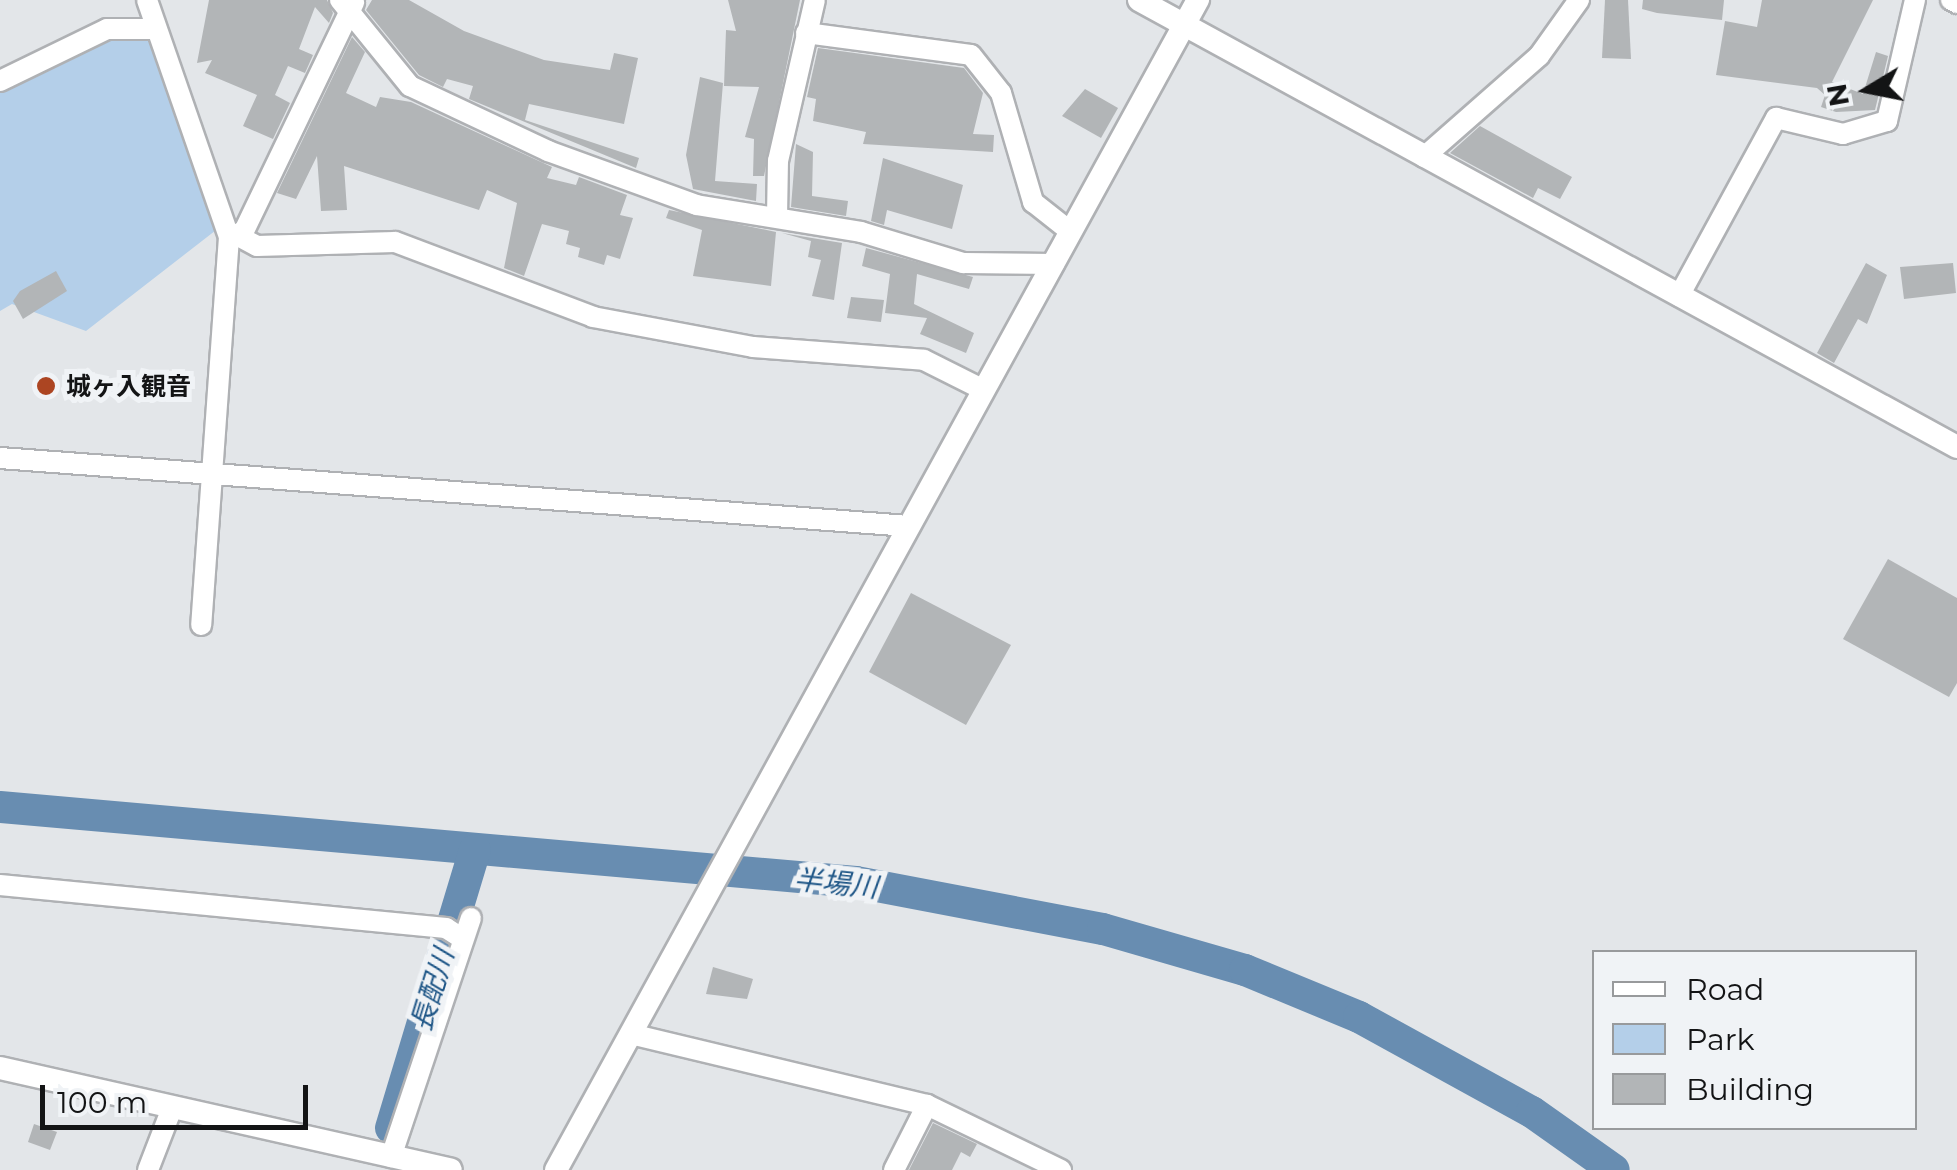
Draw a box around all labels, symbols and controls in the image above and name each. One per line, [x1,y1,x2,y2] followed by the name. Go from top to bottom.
[1817,40,1917,140] north arrow
[1819,81,1856,109] text: N
[66,371,191,401] place label: 城ヶ入観音
[35,375,57,397] marker: 城ヶ入観音
[792,862,880,904] water label: 半場川
[404,945,460,1035] water label: 長配川
[1592,950,1917,1130] legend
[1686,971,1764,1008] text: Road
[1686,1021,1755,1058] text: Park
[45,1065,312,1127] scale bar
[1686,1071,1814,1108] text: Building
[57,1084,147,1121] text: 100 m

